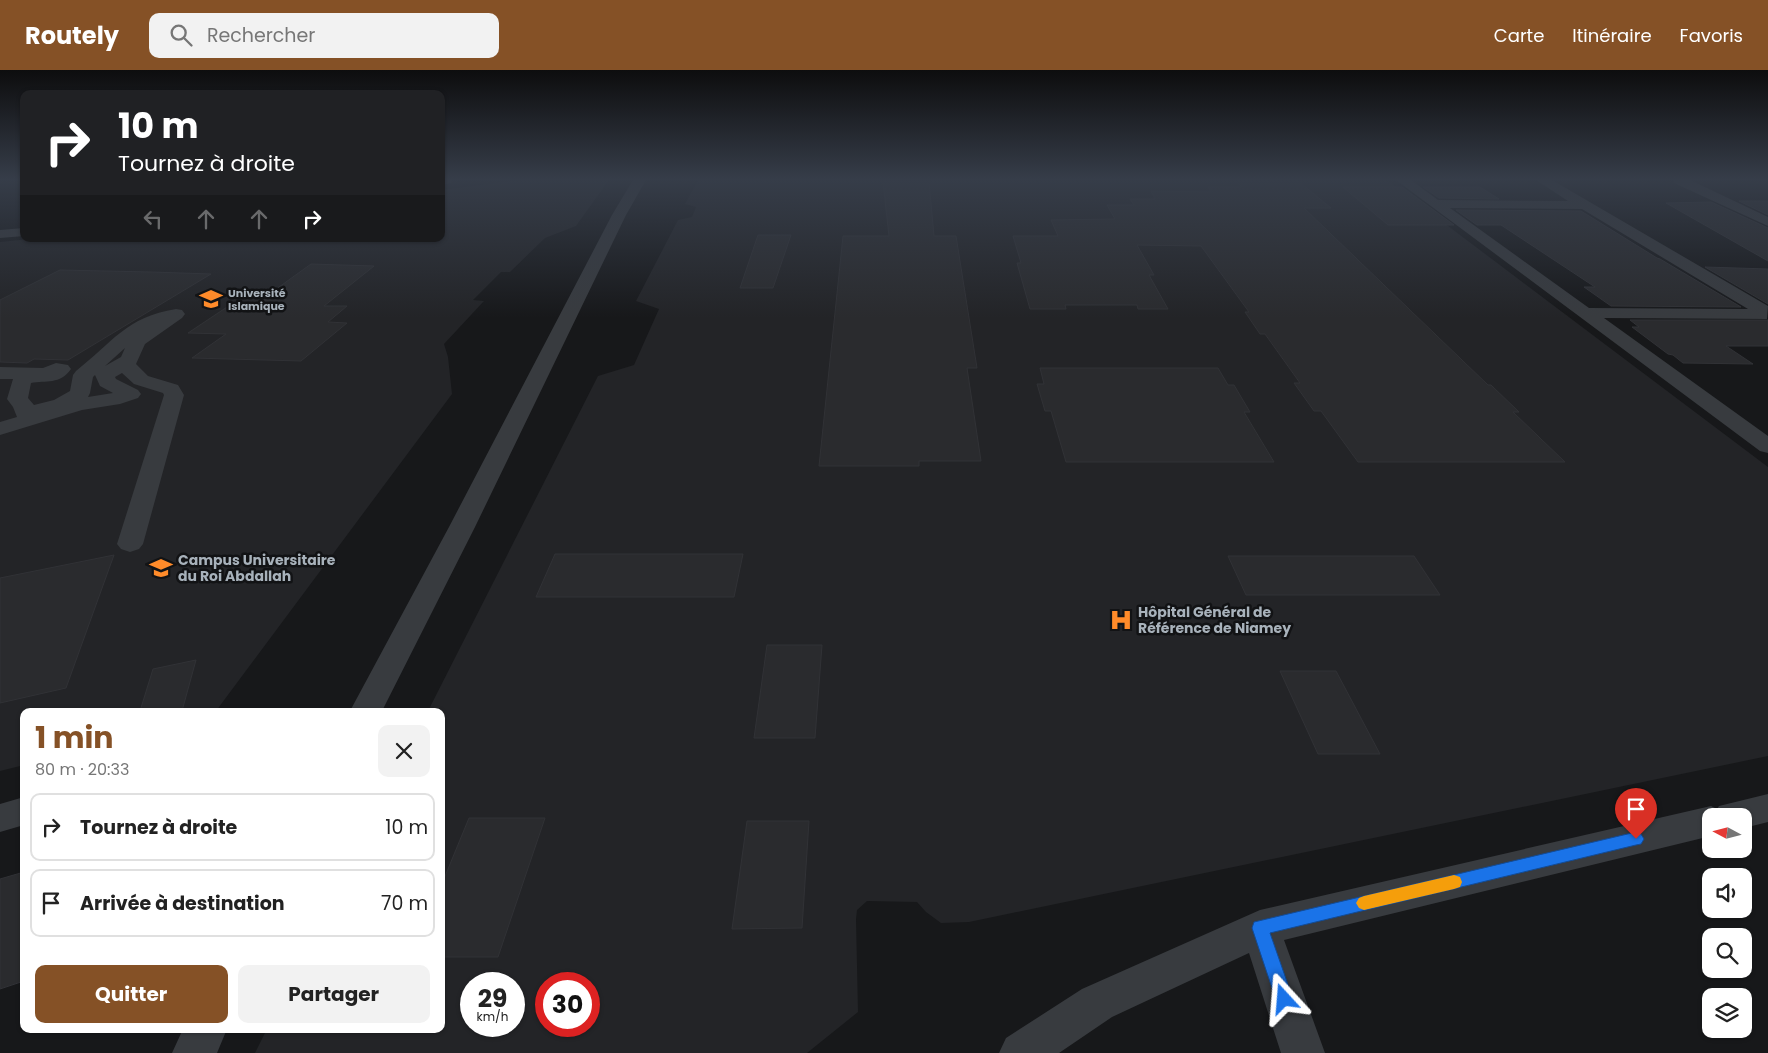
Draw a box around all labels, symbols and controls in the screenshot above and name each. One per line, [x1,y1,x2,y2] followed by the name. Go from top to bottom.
[149,13,499,58] search box
[25,19,119,52] text: Routely
[167,21,195,49] icon: search
[207,22,315,49] text: Rechercher
[1494,23,1544,48] text: Carte
[1572,23,1652,48] text: Itinéraire
[1680,23,1743,48] text: Favoris
[118,101,198,150] text: 10 m
[35,110,100,175] icon: right
[118,148,295,179] text: Tournez à droite
[139,205,167,233] icon: left
[192,205,220,233] icon: ahead
[245,205,273,233] icon: ahead
[298,205,326,233] icon: right
[228,285,286,314] place label: Université Islamique
[198,286,224,312] school or university icon: Université Islamique
[178,550,336,586] place label: Campus Universitaire du Roi Abdallah
[148,555,174,581] school or university icon: Campus Universitaire du Roi Abdallah
[1138,602,1291,638] place label: Hôpital Général de Référence de Niamey
[1108,607,1134,633] hospital icon: Hôpital Général de Référence de Niamey
[35,716,113,759] text: 1 min
[378,725,430,777] button: close
[35,758,129,781] text: 80 m · 20:33
[1615,788,1657,839] pin
[1622,795,1650,823] icon: arrive
[1702,808,1752,858] north arrow
[1702,808,1752,1038] map controls
[37,813,65,841] icon: right
[80,814,237,841] text: Tournez à droite
[385,814,428,841] text: 10 m
[1702,868,1752,918] button: sound
[37,889,65,917] icon: arrive
[80,890,285,917] text: Arrivée à destination
[381,890,428,917] text: 70 m
[1702,928,1752,978] button: search
[35,965,228,1023] button: Quitter
[238,965,430,1023] button: Partager
[535,972,600,1037] speed limit sign: 30
[1257,972,1309,1024] position arrow
[478,981,507,1016] text: 29
[1702,988,1752,1038] button: layers
[477,1008,508,1025] text: km/h

